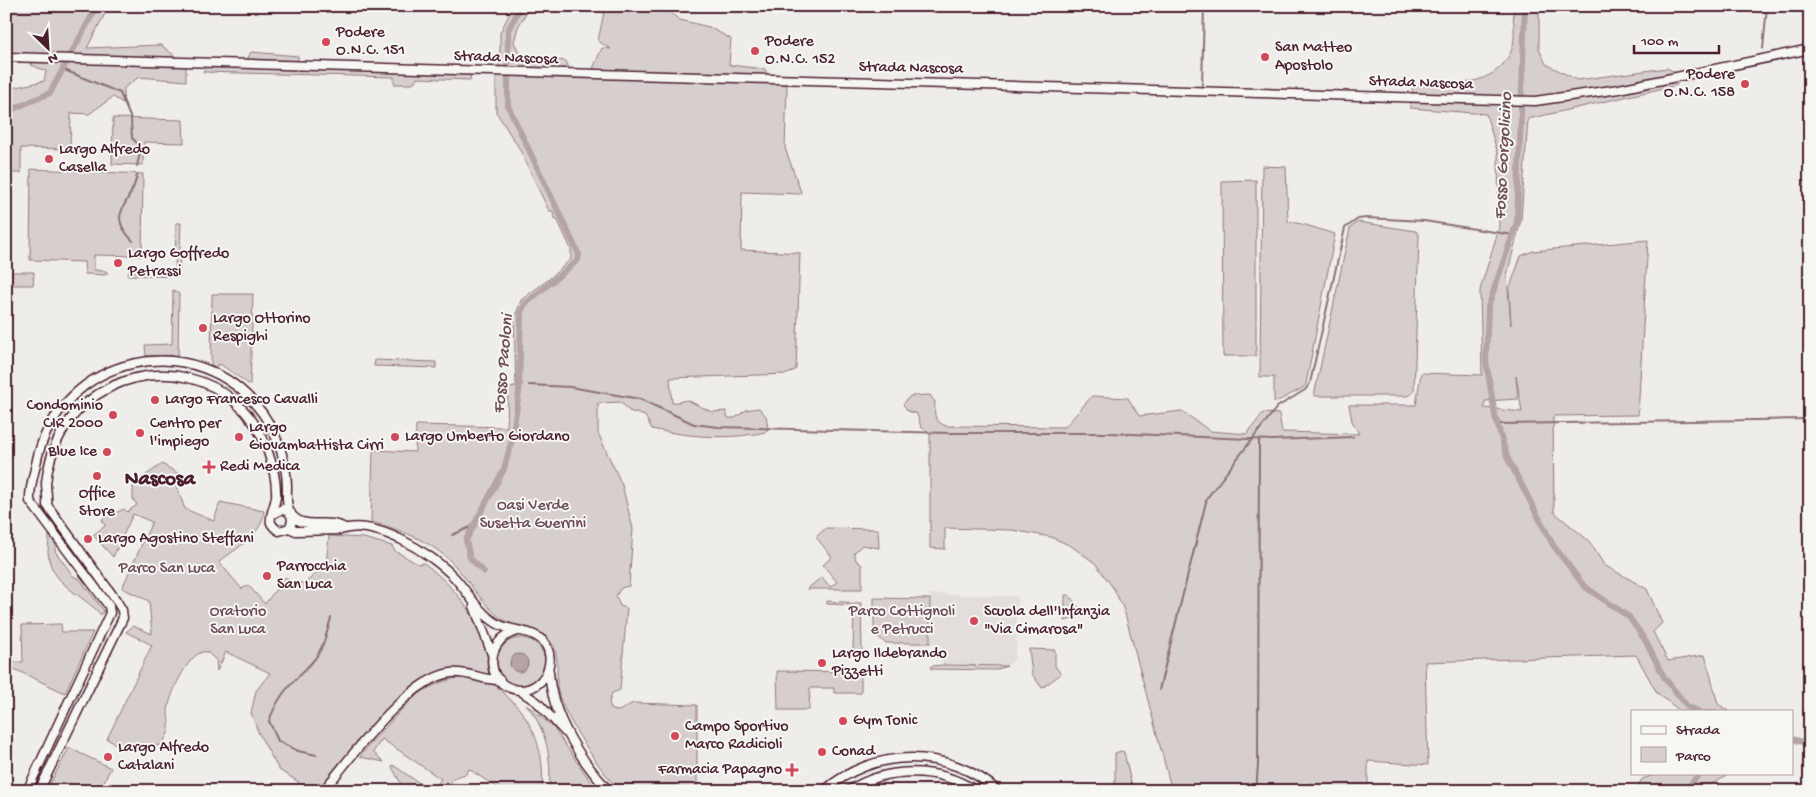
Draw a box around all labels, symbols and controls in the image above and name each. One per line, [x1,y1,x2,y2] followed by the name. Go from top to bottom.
[22,22,72,72] north arrow
[1634,22,1718,54] scale bar
[335,24,405,61] place label: Podere O.N.C. 151
[764,33,835,70] place label: Podere O.N.C. 152
[1640,33,1679,51] text: 100 m
[320,36,332,48] marker: Podere O.N.C. 151
[1275,39,1352,76] place label: San Matteo Apostolo
[749,45,761,57] marker: Podere O.N.C. 152
[45,48,60,67] text: N
[454,48,560,70] street label: Strada Nascosa
[1259,51,1271,63] marker: San Matteo Apostolo
[859,59,964,79] street label: Strada Nascosa
[1664,66,1736,103] place label: Podere O.N.C. 158
[1369,73,1475,95] street label: Strada Nascosa
[1739,78,1751,90] marker: Podere O.N.C. 158
[1490,91,1518,220] water label: Fosso Gorgolicino
[59,141,150,178] place label: Largo Alfredo Casella
[43,153,55,165] marker: Largo Alfredo Casella
[127,245,229,282] place label: Largo Goffredo Petrassi
[112,257,124,269] marker: Largo Goffredo Petrassi
[213,310,311,347] place label: Largo Ottorino Respighi
[489,311,519,415] water label: Fosso Paoloni
[197,322,209,334] marker: Largo Ottorino Respighi
[165,391,318,410] place label: Largo Francesco Cavalli
[149,394,161,406] marker: Largo Francesco Cavalli
[27,397,103,434] place label: Condominio CIR 2000
[107,409,119,421] marker: Condominio CIR 2000
[150,415,222,452] place label: Centro per l'impiego
[249,419,384,456] place label: Largo Giovambattista Cirri
[134,427,146,439] marker: Centro per l'impiego
[405,428,570,447] place label: Largo Umberto Giordano
[233,431,245,443] marker: Largo Giovambattista Cirri
[389,431,401,443] marker: Largo Umberto Giordano
[47,443,98,462] place label: Blue Ice
[101,446,113,458] marker: Blue Ice
[220,458,301,477] place label: Redi Medica
[202,460,216,474] marker: Redi Medica
[125,468,197,493] district label: Nascosa
[91,470,103,482] marker: Office Store
[79,485,116,522] place label: Office Store
[480,497,586,534] park label: Oasi Verde Susetta Guerrini
[98,530,254,549] place label: Largo Agostino Steffani
[82,533,94,545] marker: Largo Agostino Steffani
[276,558,347,595] place label: Parrocchia San Luca
[118,560,216,579] park label: Parco San Luca
[261,570,273,582] marker: Parrocchia San Luca
[210,603,267,640] park label: Oratorio San Luca
[848,603,955,640] park label: Parco Cottignoli e Petrucci
[984,603,1111,640] place label: Scuola dell'Infanzia "Via Cimarosa"
[968,615,980,627] marker: Scuola dell'Infanzia "Via Cimarosa"
[831,645,947,682] place label: Largo Ildebrando Pizzetti
[816,657,828,669] marker: Largo Ildebrando Pizzetti
[1631,710,1794,774] legend
[853,712,918,731] place label: Gym Tonic
[837,715,849,727] marker: Gym Tonic
[685,718,789,755] place label: Campo Sportivo Marco Radicioli
[1676,722,1721,740] text: Strada
[669,730,681,742] marker: Campo Sportivo Marco Radicioli
[118,739,209,776] place label: Largo Alfredo Catalani
[832,743,876,762] place label: Conad
[816,746,828,758] marker: Conad
[1675,748,1711,766] text: Parco
[102,751,114,763] marker: Largo Alfredo Catalani
[657,761,782,780] place label: Farmacia Papagno
[786,764,798,776] marker: Farmacia Papagno

